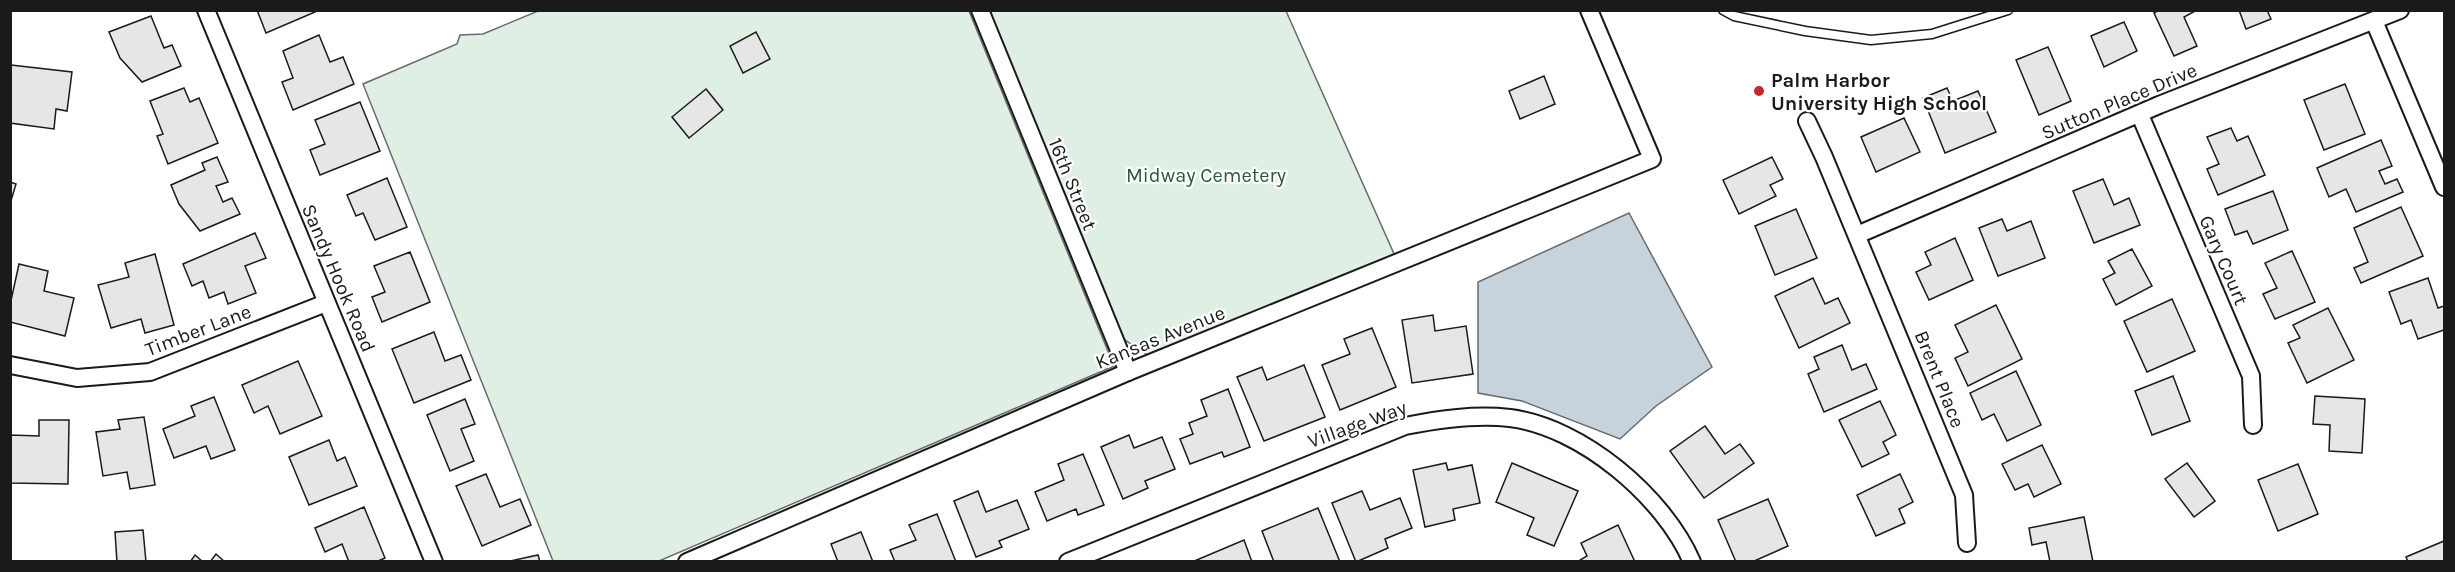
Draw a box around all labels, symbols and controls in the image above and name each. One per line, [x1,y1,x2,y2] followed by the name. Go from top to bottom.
[2038,58,2200,145] street label: Sutton Place Drive
[1771,69,1987,115] place label: Palm Harbor University High School
[1752,84,1766,98] marker: Palm Harbor University High School
[1044,135,1102,234] street label: 16th Street
[1126,164,1286,187] park label: Midway Cemetery
[297,201,380,356] street label: Sandy Hook Road
[2194,212,2253,309] street label: Gary Court
[142,300,254,361] street label: Timber Lane
[1092,301,1228,374] street label: Kansas Avenue
[1910,327,1969,431] street label: Brent Place
[1305,396,1410,453] street label: Village Way

